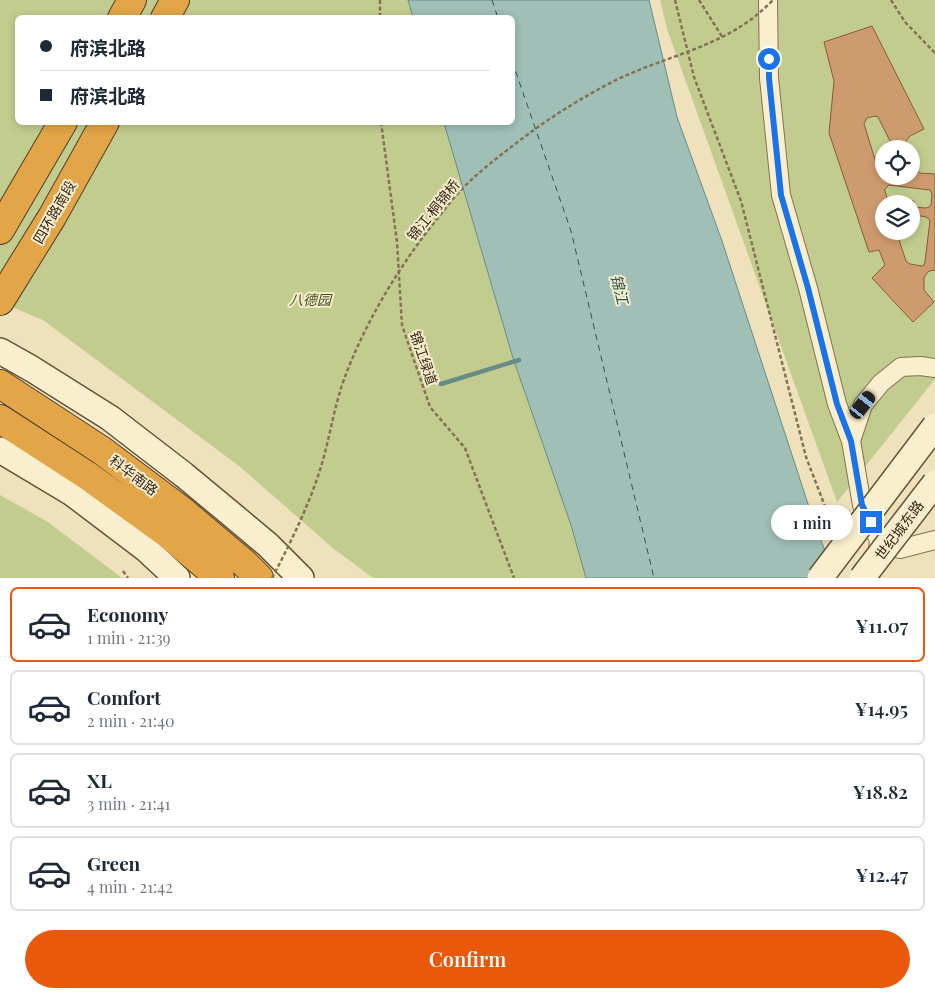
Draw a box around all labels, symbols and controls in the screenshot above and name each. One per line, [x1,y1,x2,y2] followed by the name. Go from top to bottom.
[70,34,146,60] text: 府滨北路
[758,48,780,70] route start
[70,82,146,108] text: 府滨北路
[875,140,920,240] map controls
[875,140,920,185] button: locate
[402,175,464,245] street label: 锦江·桐锦桥
[28,177,80,247] street label: 四环路南段
[875,195,920,240] button: layers
[607,272,634,308] water label: 锦江
[289,290,333,309] park label: 八德园
[406,328,442,388] street label: 锦江绿道
[847,389,878,421] car
[106,451,162,499] street label: 科华南路
[870,496,928,564] street label: 世纪城东路
[771,504,854,540] callout: 1 min
[860,511,882,533] route end
[793,512,831,533] text: 1 min
[87,601,168,627] text: Economy
[27,602,72,647] icon: car
[856,612,908,638] text: ¥11.07
[87,627,171,648] text: 1 min · 21:39
[87,684,161,710] text: Comfort
[27,685,72,730] icon: car
[855,695,908,721] text: ¥14.95
[87,710,175,731] text: 2 min · 21:40
[87,767,112,793] text: XL
[27,768,72,813] icon: car
[853,778,908,804] text: ¥18.82
[87,793,171,814] text: 3 min · 21:41
[87,850,140,876] text: Green
[27,851,72,896] icon: car
[856,861,908,887] text: ¥12.47
[87,876,173,897] text: 4 min · 21:42
[25,930,910,988] button: Confirm

